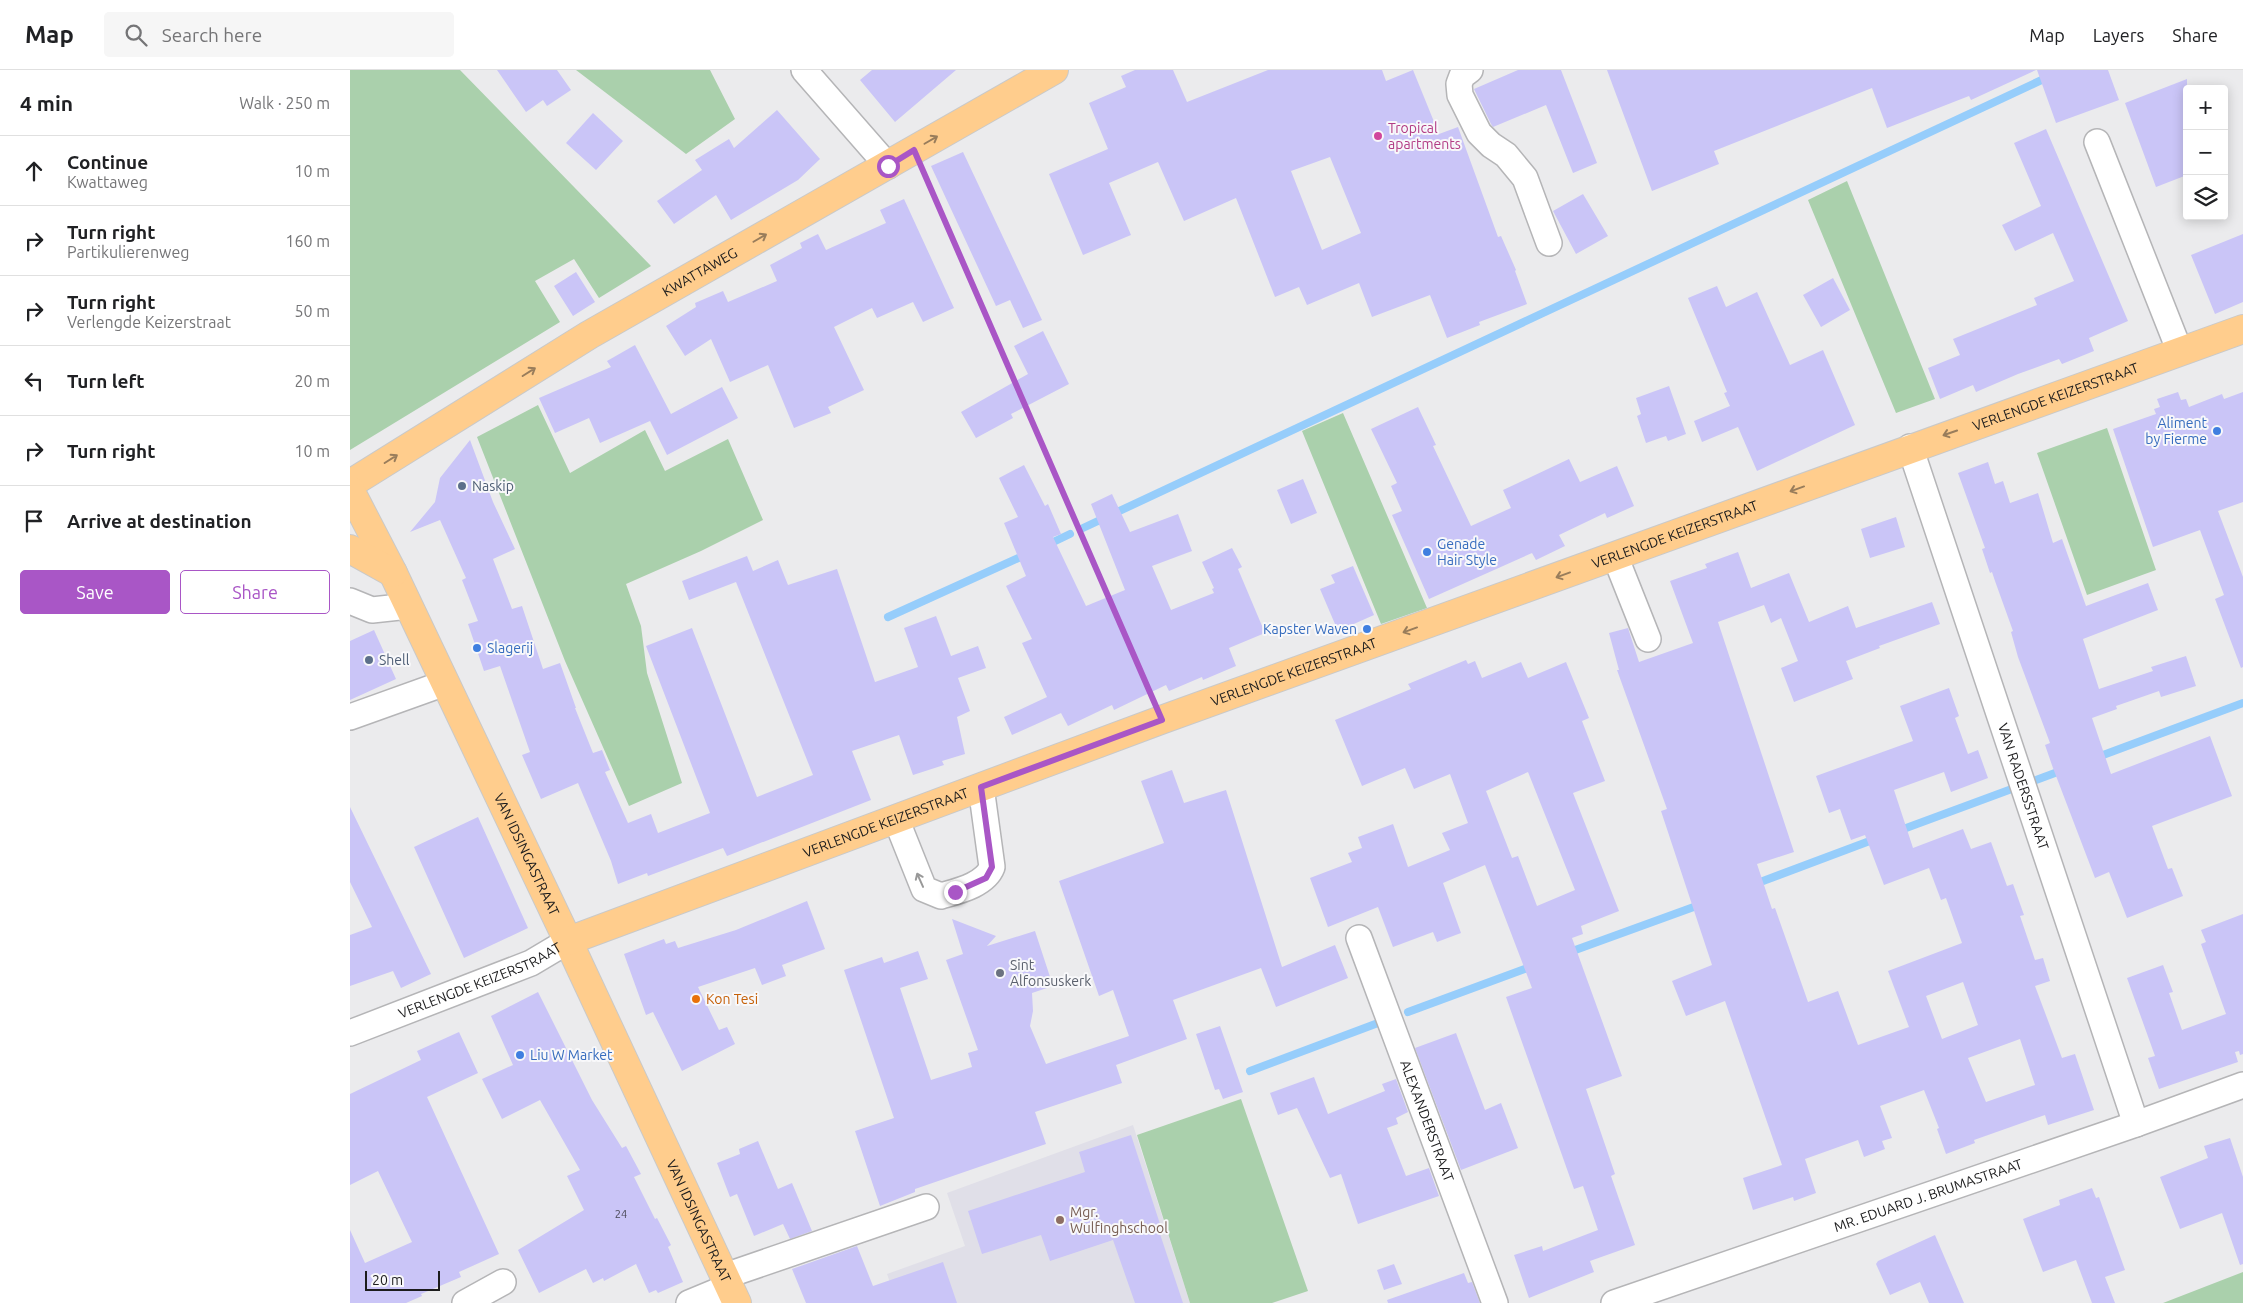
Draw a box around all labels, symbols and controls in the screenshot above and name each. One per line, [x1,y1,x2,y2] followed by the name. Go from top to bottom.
[104,12,454,57] search box
[25,21,74,48] text: Map
[122,21,150,49] icon: search
[162,24,262,46] text: Search here
[2029,25,2065,45] text: Map
[2093,25,2144,45] text: Layers
[2172,25,2218,45] text: Share
[2183,85,2228,220] map controls
[2183,85,2228,130] button: +
[20,91,73,115] text: 4 min
[239,94,330,112] text: Walk · 250 m
[1388,120,1461,152] place label: Tropical apartments
[1372,130,1384,142] marker: Tropical apartments
[2183,130,2228,175] button: −
[924,134,938,144] one-way arrow
[67,151,148,173] text: Continue
[877,155,900,178] route start
[20,157,48,185] icon: ahead
[294,162,330,180] text: 10 m
[67,173,148,191] text: Kwattaweg
[2183,175,2228,220] button: layers
[67,221,155,243] text: Turn right
[20,227,48,255] icon: right
[285,232,330,250] text: 160 m
[753,233,768,243] one-way arrow
[67,243,189,261] text: Partikulierenweg
[659,244,740,300] street label: KWATTAWEG
[67,291,155,313] text: Turn right
[20,297,48,325] icon: right
[294,302,330,320] text: 50 m
[67,313,231,331] text: Verlengde Keizerstraat
[1970,359,2141,434] street label: VERLENGDE KEIZERSTRAAT
[20,367,48,395] icon: left
[522,367,536,377] one-way arrow
[67,370,145,392] text: Turn left
[294,372,330,390] text: 20 m
[2145,415,2207,447] place label: Aliment by Fierme
[2211,425,2223,437] marker: Aliment by Fierme
[1943,429,1958,438] one-way arrow
[20,437,48,465] icon: right
[67,440,155,462] text: Turn right
[294,442,330,460] text: 10 m
[384,453,398,463] one-way arrow
[472,478,514,494] place label: Naskip
[456,480,468,492] marker: Naskip
[1790,485,1805,494] one-way arrow
[1590,497,1760,572] street label: VERLENGDE KEIZERSTRAAT
[20,507,48,535] icon: arrive
[67,510,252,532] text: Arrive at destination
[1437,536,1497,568] place label: Genade Hair Style
[1421,546,1433,558] marker: Genade Hair Style
[20,570,170,614] button: Save
[180,570,330,614] button: Share
[1555,571,1571,580] one-way arrow
[1263,621,1357,637] place label: Kapster Waven
[1361,623,1373,635] marker: Kapster Waven
[1403,626,1418,635] one-way arrow
[1209,635,1379,709] street label: VERLENGDE KEIZERSTRAAT
[487,640,533,656] place label: Slagerij
[471,642,483,654] marker: Slagerij
[379,652,410,668] place label: Shell
[363,654,375,666] marker: Shell
[1995,721,2052,852] street label: VAN RADERSSTRAAT
[801,784,971,861] street label: VERLENGDE KEIZERSTRAAT
[491,791,563,918] street label: VAN IDSINGASTRAAT
[915,873,925,888] one-way arrow
[944,881,967,904] route end
[396,939,564,1022] street label: VERLENGDE KEIZERSTRAAT
[1010,957,1091,989] place label: Sint Alfonsuskerk
[994,967,1006,979] marker: Sint Alfonsuskerk
[706,991,758,1007] place label: Kon Tesi
[690,993,702,1005] marker: Kon Tesi
[530,1047,613,1063] place label: Liu W Market
[514,1049,526,1061] marker: Liu W Market
[1397,1058,1457,1184] street label: ALEXANDERSTRAAT
[1832,1156,2025,1235] street label: MR. EDUARD J. BRUMASTRAAT
[663,1157,734,1285] street label: VAN IDSINGASTRAAT
[1070,1204,1168,1236] place label: Mgr. Wulfinghschool
[615,1208,627,1220] house number: 24
[1054,1214,1066,1226] marker: Mgr. Wulfinghschool
[365,1268,440,1291] scale bar
[372,1272,403,1288] text: 20 m

